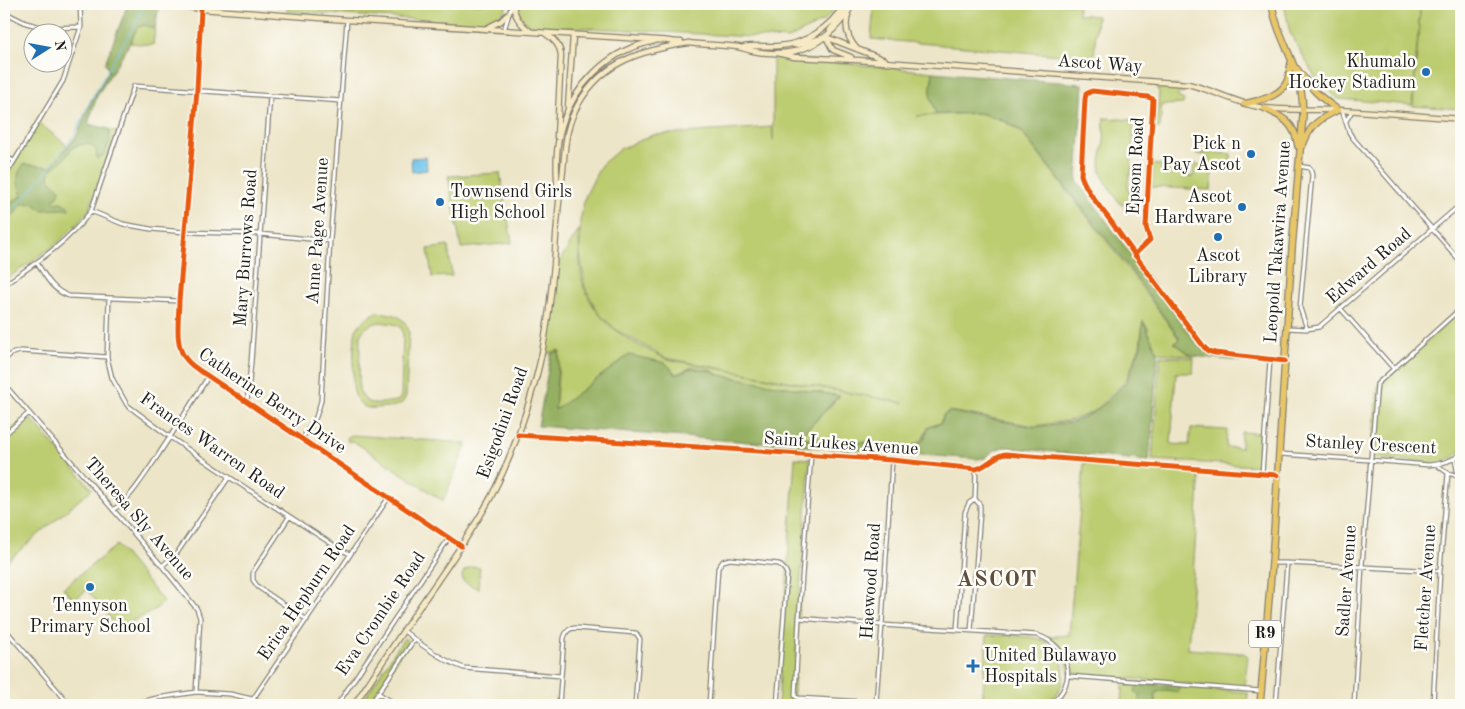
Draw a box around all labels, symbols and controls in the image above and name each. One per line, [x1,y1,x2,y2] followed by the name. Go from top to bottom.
[22,22,72,72] north arrow
[52,39,68,53] text: N
[1057,52,1144,76] street label: Ascot Way
[1288,53,1416,92] place label: Khumalo Hockey Stadium
[1420,66,1432,78] marker: Khumalo Hockey Stadium
[1124,117,1148,215] street label: Epsom Road
[1162,135,1241,174] place label: Pick n Pay Ascot
[1262,140,1294,344] street label: Leopold Takawira Avenue
[1245,148,1257,160] marker: Pick n Pay Ascot
[304,157,332,305] street label: Anne Page Avenue
[232,168,260,328] street label: Mary Burrows Road
[450,183,572,222] place label: Townsend Girls High School
[1154,188,1232,227] place label: Ascot Hardware
[434,196,446,208] marker: Townsend Girls High School
[1236,201,1248,213] marker: Ascot Hardware
[1323,224,1415,308] street label: Edward Road
[1212,231,1224,243] marker: Ascot Library
[1188,247,1248,286] place label: Ascot Library
[195,345,349,457] street label: Catherine Berry Drive
[474,365,532,481] street label: Esigodini Road
[136,389,288,503] street label: Frances Warren Road
[763,430,919,458] street label: Saint Lukes Avenue
[1305,433,1437,457] street label: Stanley Crescent
[81,454,197,584] street label: Theresa Sly Avenue
[255,522,359,664] street label: Erica Hepburn Road
[858,522,884,640] street label: Haewood Road
[1334,524,1360,638] street label: Sadler Avenue
[1413,524,1439,652] street label: Fletcher Avenue
[333,549,429,679] street label: Eva Crombie Road
[956,569,1038,591] district label: ASCOT
[84,581,96,593] marker: Tennyson Primary School
[29,597,151,636] place label: Tennyson Primary School
[1249,620,1281,648] road number: R9
[984,647,1117,686] place label: United Bulawayo Hospitals
[966,659,980,673] marker: United Bulawayo Hospitals

